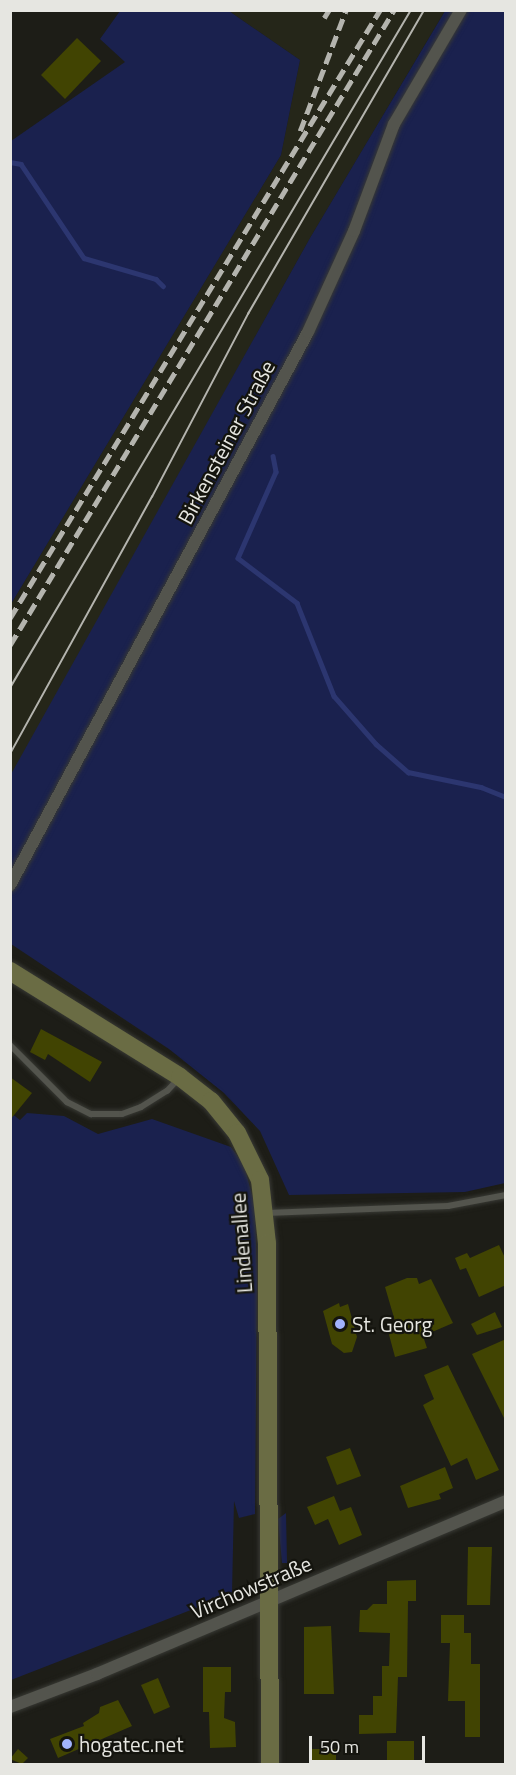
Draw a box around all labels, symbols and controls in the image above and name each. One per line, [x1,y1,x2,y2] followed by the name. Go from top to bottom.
[172,356,280,528] street label: Birkensteiner Straße
[225,1192,257,1294] street label: Lindenallee
[352,1311,432,1337] place label: St. Georg
[333,1317,347,1331] marker: St. Georg
[187,1550,315,1624] street label: Virchowstraße
[312,1724,428,1762] scale bar
[79,1731,184,1757] place label: hogatec.net
[320,1733,359,1760] text: 50 m
[60,1737,74,1751] marker: hogatec.net

